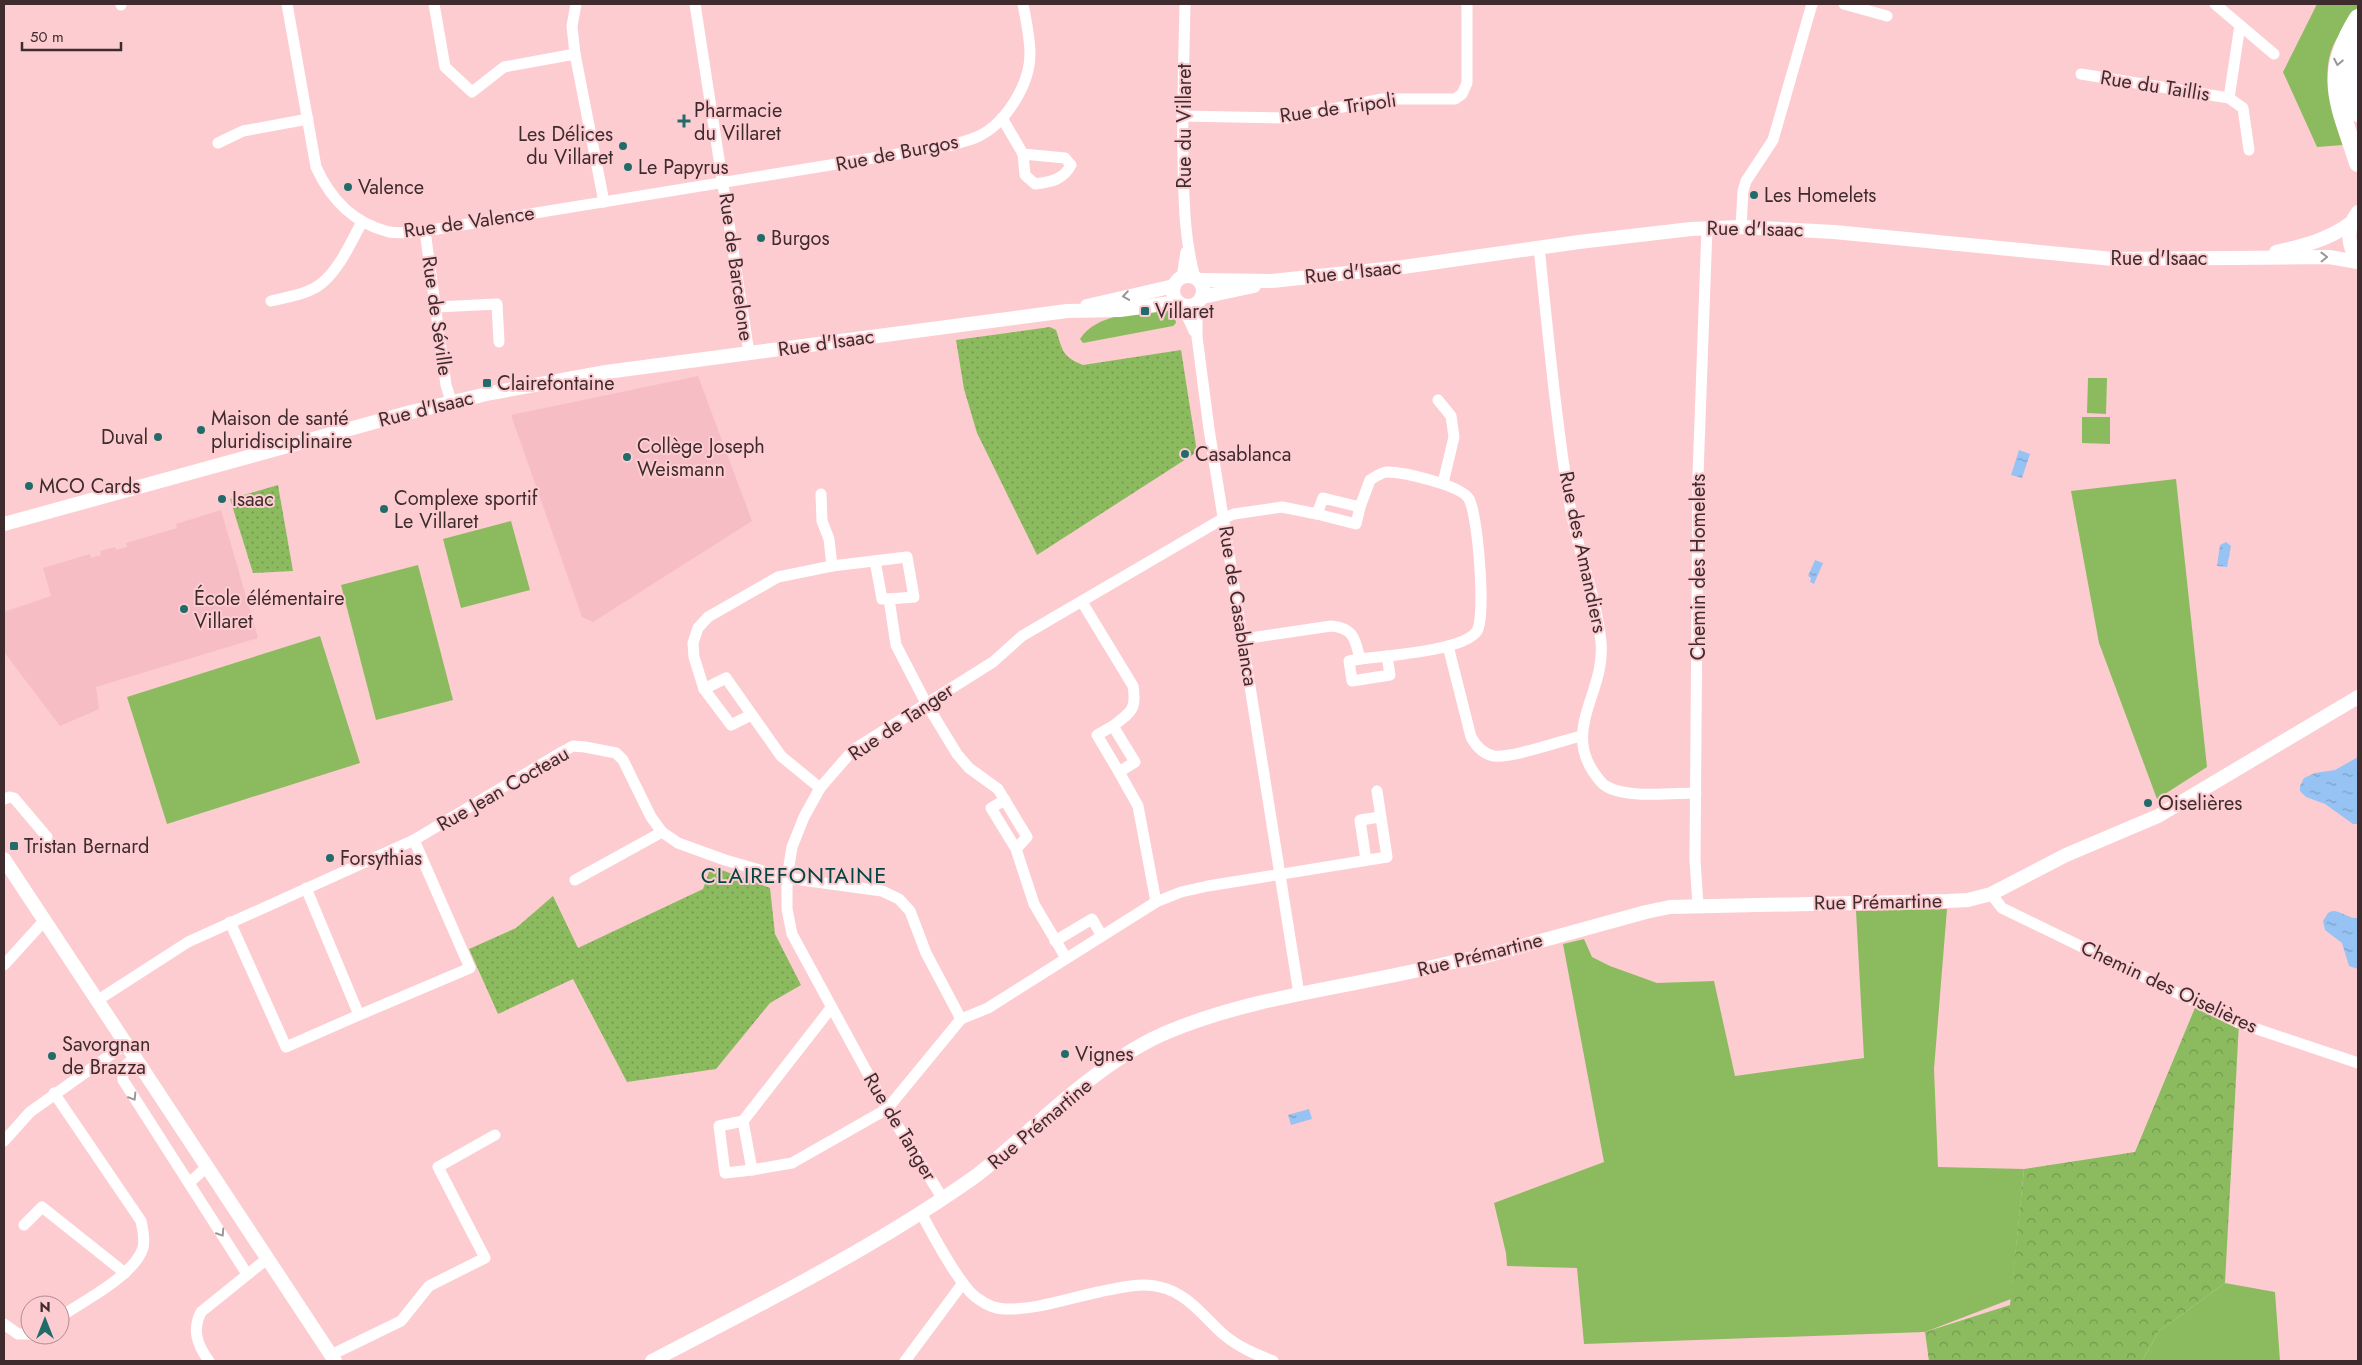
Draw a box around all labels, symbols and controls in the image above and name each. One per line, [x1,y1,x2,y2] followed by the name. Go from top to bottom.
[22,20,121,52] scale bar
[30,26,64,48] text: 50 m
[2334,57,2344,66] one-way arrow
[1170,63,1199,188] street label: Rue du Villaret
[2098,63,2212,109] street label: Rue du Taillis
[1278,85,1398,131] street label: Rue de Tripoli
[694,96,782,148] place label: Pharmacie du Villaret
[678,115,690,127] marker: Pharmacie du Villaret
[518,120,613,172] place label: Les Délices du Villaret
[833,127,961,179] street label: Rue de Burgos
[617,140,629,152] marker: Les Délices du Villaret
[638,153,729,182] place label: Le Papyrus
[622,161,634,173] marker: Le Papyrus
[358,173,424,202] place label: Valence
[342,181,354,193] marker: Valence
[1764,181,1876,210] place label: Les Homelets
[1748,189,1760,201] marker: Les Homelets
[711,191,761,343] street label: Rue de Barcelone
[402,198,536,246] street label: Rue de Valence
[1706,214,1804,244] street label: Rue d'Isaac
[771,224,830,253] place label: Burgos
[755,232,767,244] marker: Burgos
[2111,244,2207,273] street label: Rue d'Isaac
[2320,252,2328,263] one-way arrow
[1303,253,1403,291] street label: Rue d'Isaac
[414,254,460,378] street label: Rue de Séville
[1122,290,1130,301] one-way arrow
[1155,297,1214,326] place label: Villaret
[1139,305,1151,317] marker: Villaret
[776,322,876,364] street label: Rue d'Isaac
[497,369,615,398] place label: Clairefontaine
[481,377,493,389] marker: Clairefontaine
[375,383,477,435] street label: Rue d'Isaac
[211,404,352,456] place label: Maison de santé pluridisciplinaire
[101,423,148,452] place label: Duval
[195,424,207,436] marker: Maison de santé pluridisciplinaire
[152,431,164,443] marker: Duval
[637,432,765,484] place label: Collège Joseph Weismann
[1195,440,1291,469] place label: Casablanca
[1179,448,1191,460] marker: Casablanca
[621,451,633,463] marker: Collège Joseph Weismann
[1552,469,1614,635] street label: Rue des Amandiers
[39,472,140,501] place label: MCO Cards
[1684,474,1713,660] street label: Chemin des Homelets
[23,480,35,492] marker: MCO Cards
[394,484,539,536] place label: Complexe sportif Le Villaret
[232,485,274,514] place label: Isaac
[216,493,228,505] marker: Isaac
[378,503,390,515] marker: Complexe sportif Le Villaret
[1211,524,1265,688] street label: Rue de Casablanca
[194,584,344,636] place label: École élémentaire Villaret
[178,603,190,615] marker: École élémentaire Villaret
[842,676,960,768] street label: Rue de Tanger
[431,739,575,839] street label: Rue Jean Cocteau
[2158,789,2242,818] place label: Oiselières
[2142,797,2154,809] marker: Oiselières
[24,832,149,861] place label: Tristan Bernard
[8,840,20,852] marker: Tristan Bernard
[340,844,422,873] place label: Forsythias
[324,852,336,864] marker: Forsythias
[701,859,887,891] district label: CLAIREFONTAINE
[1814,886,1942,918] street label: Rue Prémartine
[1414,925,1546,985] street label: Rue Prémartine
[2076,933,2262,1041] street label: Chemin des Oiselières
[62,1030,150,1082] place label: Savorgnan de Brazza
[1075,1040,1134,1069] place label: Vignes
[1059,1048,1071,1060] marker: Vignes
[46,1050,58,1062] marker: Savorgnan de Brazza
[856,1067,944,1187] street label: Rue de Tanger
[982,1072,1098,1176] street label: Rue Prémartine
[126,1091,136,1100] one-way arrow
[215,1228,224,1237] one-way arrow
[20,1295,70,1345] north arrow
[39,1297,51,1317] text: N

